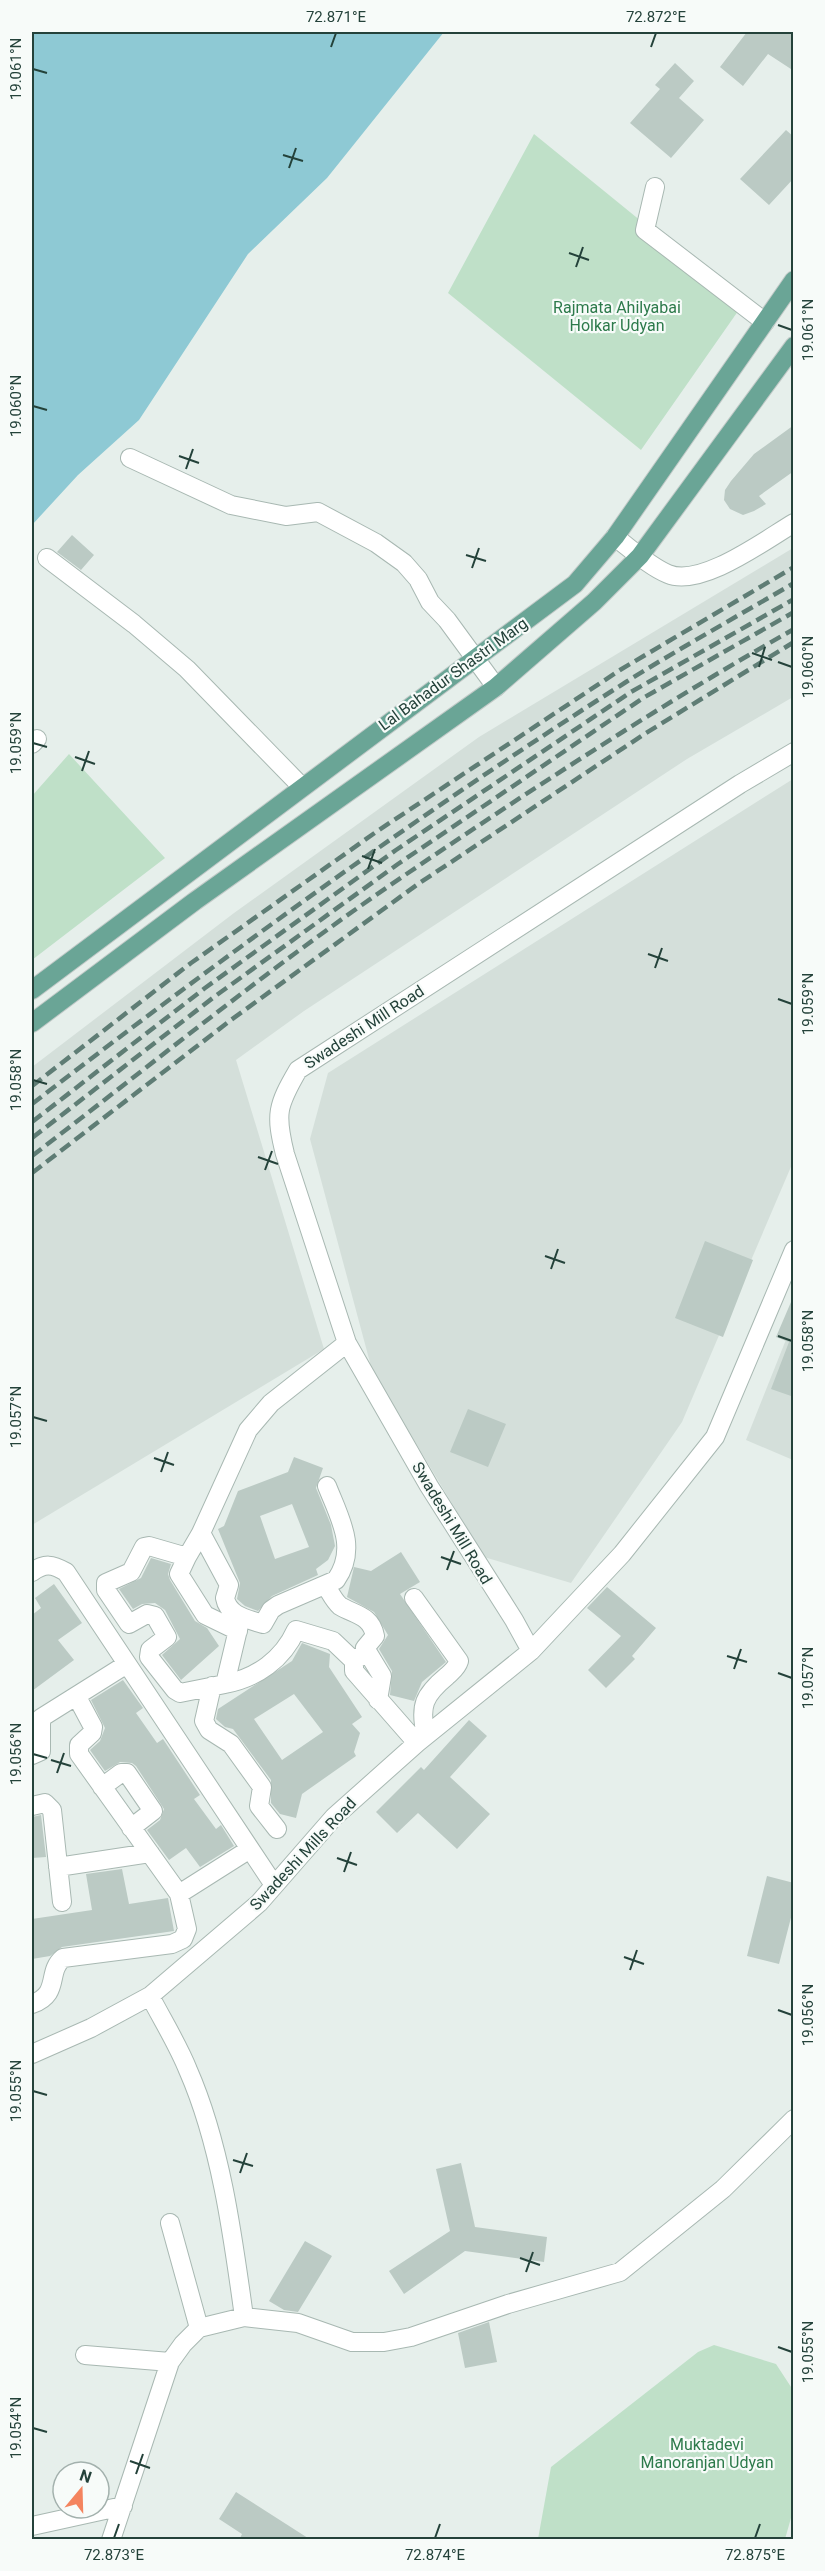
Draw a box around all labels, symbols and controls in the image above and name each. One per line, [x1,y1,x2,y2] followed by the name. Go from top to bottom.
[306,8,367,26] text: 72.871°E
[626,8,687,26] text: 72.872°E
[7,38,25,100] text: 19.061°N
[553,298,681,335] park label: Rajmata Ahilyabai Holkar Udyan
[799,299,817,361] text: 19.061°N
[7,375,25,437] text: 19.060°N
[375,614,531,734] street label: Lal Bahadur Shastri Marg
[799,636,817,698] text: 19.060°N
[7,712,25,774] text: 19.059°N
[799,973,817,1035] text: 19.059°N
[301,981,427,1073] street label: Swadeshi Mill Road
[7,1049,25,1111] text: 19.058°N
[799,1310,817,1372] text: 19.058°N
[7,1386,25,1448] text: 19.057°N
[408,1459,496,1587] street label: Swadeshi Mill Road
[799,1647,817,1709] text: 19.057°N
[7,1723,25,1785] text: 19.056°N
[246,1794,360,1914] street label: Swadeshi Mills Road
[799,1984,817,2046] text: 19.056°N
[7,2060,25,2122] text: 19.055°N
[799,2321,817,2383] text: 19.055°N
[7,2397,25,2459] text: 19.054°N
[640,2435,774,2472] park label: Muktadevi Manoranjan Udyan
[51,2460,111,2520] north arrow
[77,2465,94,2487] text: N
[84,2546,145,2564] text: 72.873°E
[405,2546,466,2564] text: 72.874°E
[725,2546,786,2564] text: 72.875°E

